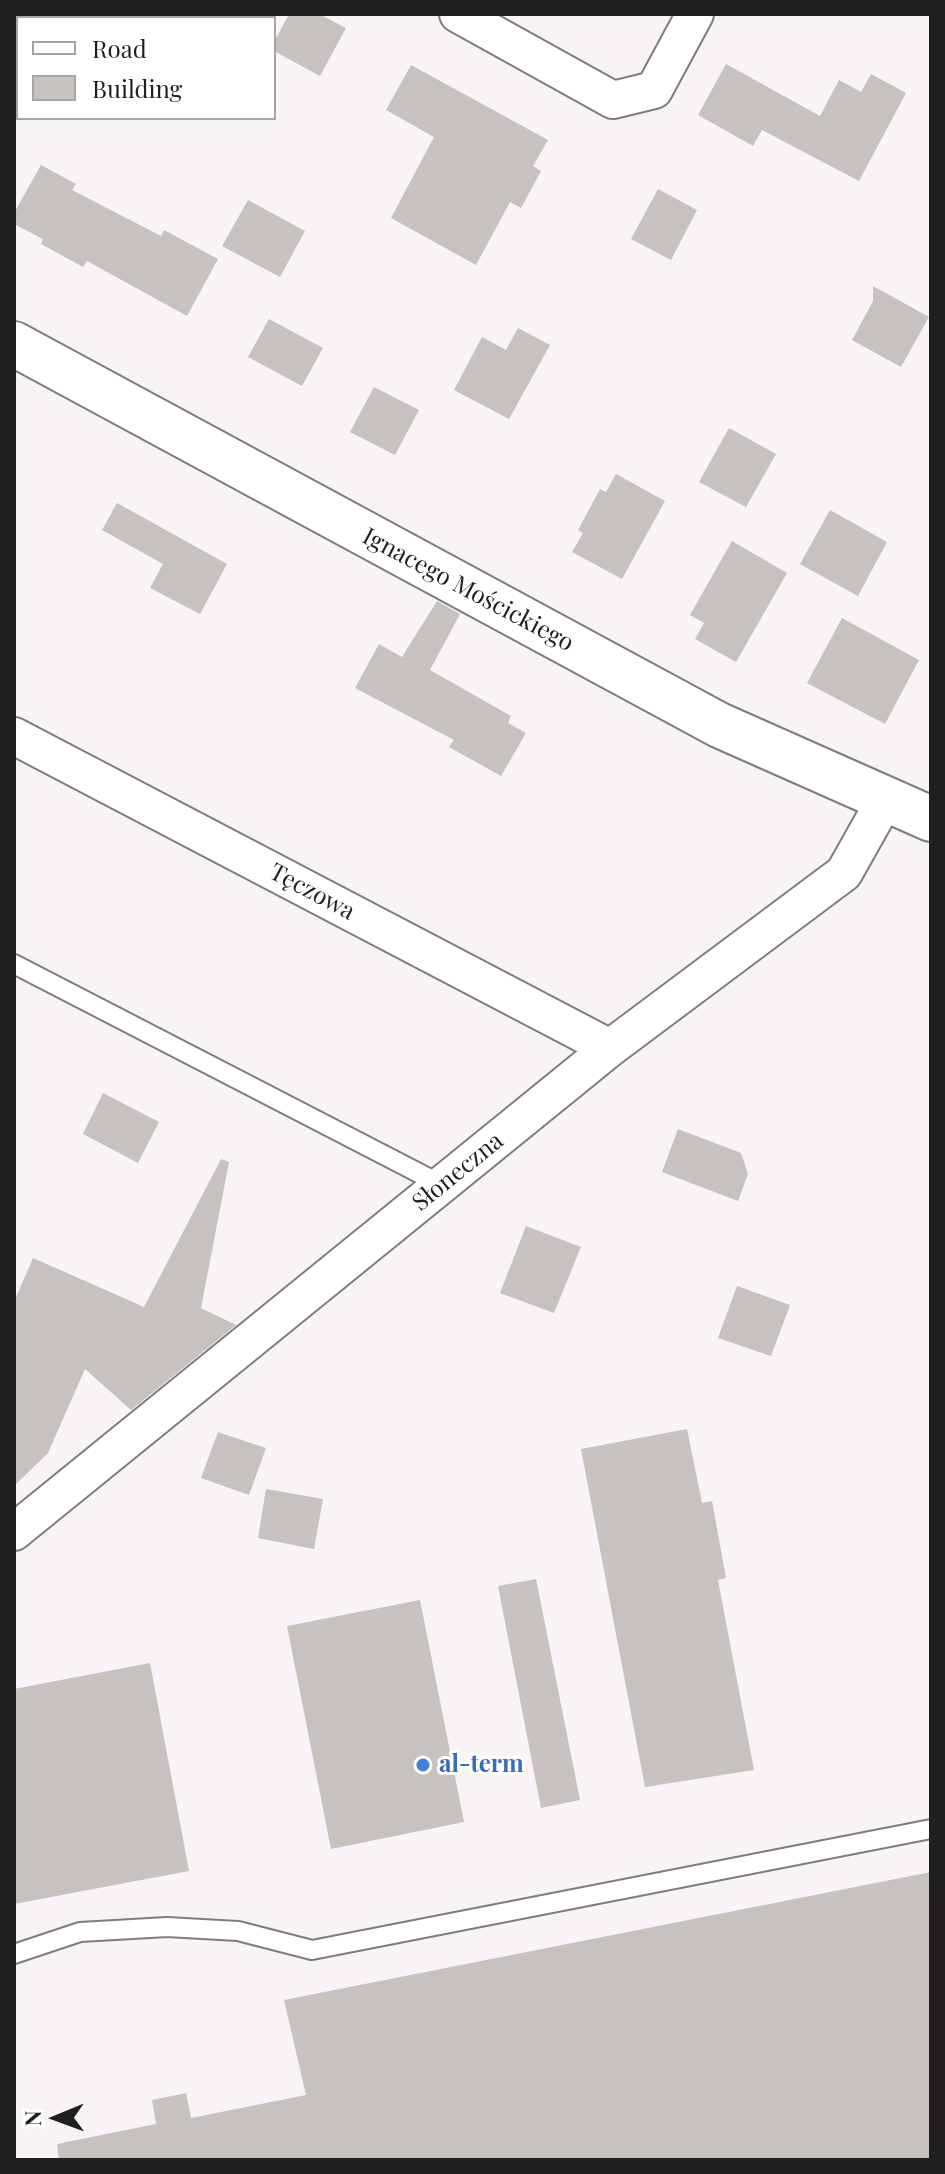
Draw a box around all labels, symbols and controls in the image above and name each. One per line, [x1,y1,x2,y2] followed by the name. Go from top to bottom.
[16,16,276,120] legend
[92,32,147,64] text: Road
[92,72,182,104] text: Building
[358,522,578,658] street label: Ignacego Mościckiego
[264,858,360,926] street label: Tęczowa
[407,1127,509,1217] street label: Słoneczna
[439,1751,524,1779] place label: al-term
[414,1756,432,1774] marker: al-term
[16,2078,96,2158] north arrow
[17,2110,47,2127] text: N

